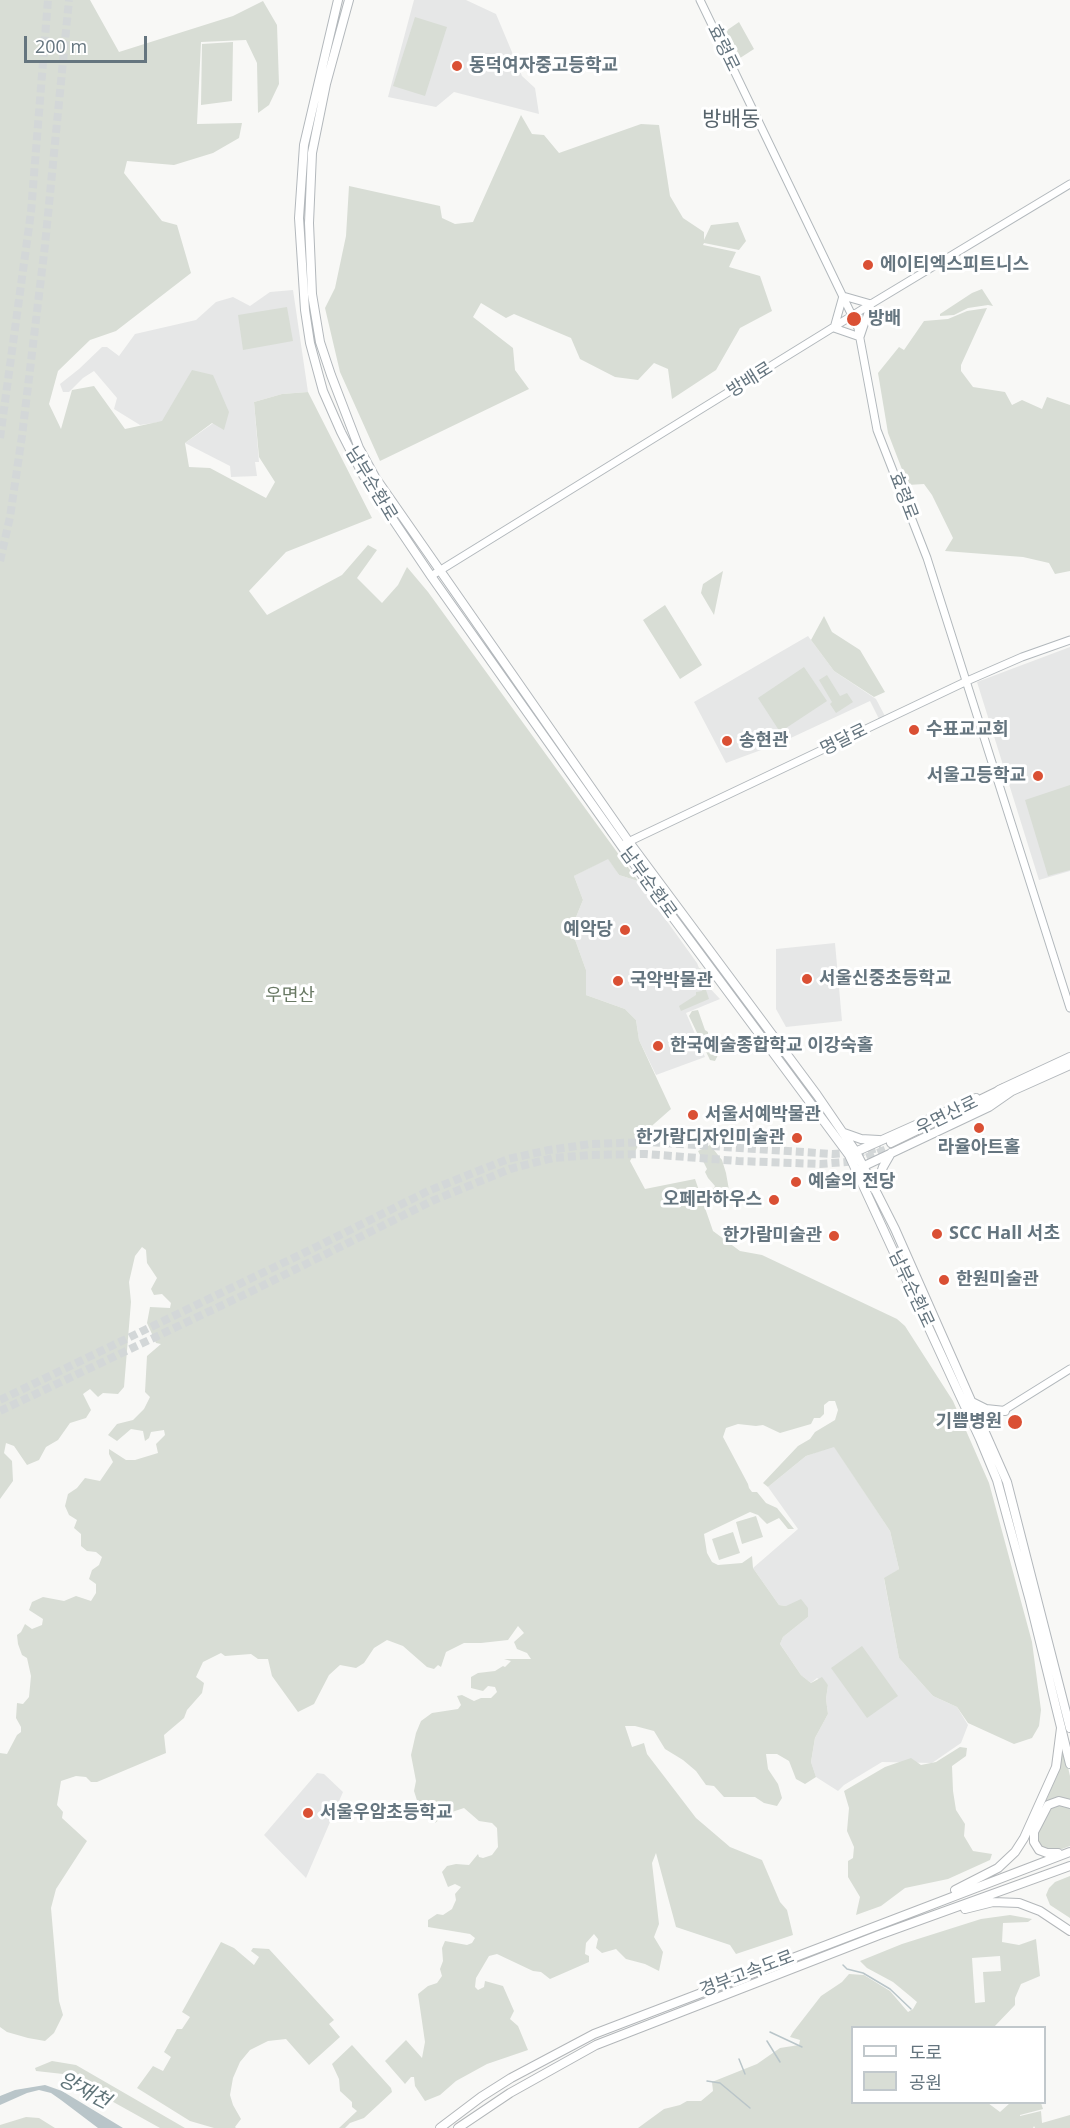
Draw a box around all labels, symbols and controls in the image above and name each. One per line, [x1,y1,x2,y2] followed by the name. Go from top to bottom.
[702,21,744,75] street label: 효령로
[27,24,150,62] scale bar
[35,34,87,58] text: 200 m
[469,55,618,77] place label: 동덕여자중고등학교
[450,59,464,73] marker: 동덕여자중고등학교
[702,107,760,133] district label: 방배동
[880,254,1029,276] place label: 에이티엑스피트니스
[861,258,875,272] marker: 에이티엑스피트니스
[868,308,901,330] place label: 방배
[845,310,863,328] marker: 방배
[723,358,777,402] street label: 방배로
[340,443,402,525] street label: 남부순환로
[884,469,922,523] street label: 효령로
[817,719,871,761] street label: 명달로
[926,719,1009,741] place label: 수표교교회
[907,723,921,737] marker: 수표교교회
[739,730,789,752] place label: 송현관
[720,734,734,748] marker: 송현관
[927,765,1026,787] place label: 서울고등학교
[1031,769,1045,783] marker: 서울고등학교
[615,843,681,923] street label: 남부순환로
[563,919,613,941] place label: 예악당
[618,923,632,937] marker: 예악당
[819,968,951,990] place label: 서울신중초등학교
[630,970,713,992] place label: 국악박물관
[800,972,814,986] marker: 서울신중초등학교
[611,974,625,988] marker: 국악박물관
[265,985,315,1007] park label: 우면산
[670,1035,873,1057] place label: 한국예술종합학교 이강숙홀
[651,1039,665,1053] marker: 한국예술종합학교 이강숙홀
[912,1092,982,1140] street label: 우면산로
[705,1104,821,1126] place label: 서울서예박물관
[686,1108,700,1122] marker: 서울서예박물관
[972,1121,986,1135] marker: 라율아트홀
[636,1127,785,1149] place label: 한가람디자인미술관
[790,1131,804,1145] marker: 한가람디자인미술관
[938,1137,1020,1159] place label: 라율아트홀
[808,1171,895,1193] place label: 예술의 전당
[789,1175,803,1189] marker: 예술의 전당
[663,1189,762,1211] place label: 오페라하우스
[767,1193,781,1207] marker: 오페라하우스
[949,1223,1060,1245] place label: SCC Hall 서초
[723,1225,822,1247] place label: 한가람미술관
[930,1227,944,1241] marker: SCC Hall 서초
[827,1229,841,1243] marker: 한가람미술관
[884,1247,938,1331] street label: 남부순환로
[956,1269,1039,1291] place label: 한원미술관
[937,1273,951,1287] marker: 한원미술관
[936,1411,1002,1433] place label: 기쁨병원
[1006,1413,1024,1431] marker: 기쁨병원
[320,1802,452,1824] place label: 서울우암초등학교
[301,1806,315,1820] marker: 서울우암초등학교
[697,1946,797,2002] street label: 경부고속도로
[851,2026,1046,2104] legend
[909,2040,942,2064] text: 도로
[54,2067,114,2115] water label: 양재천
[909,2070,942,2094] text: 공원

